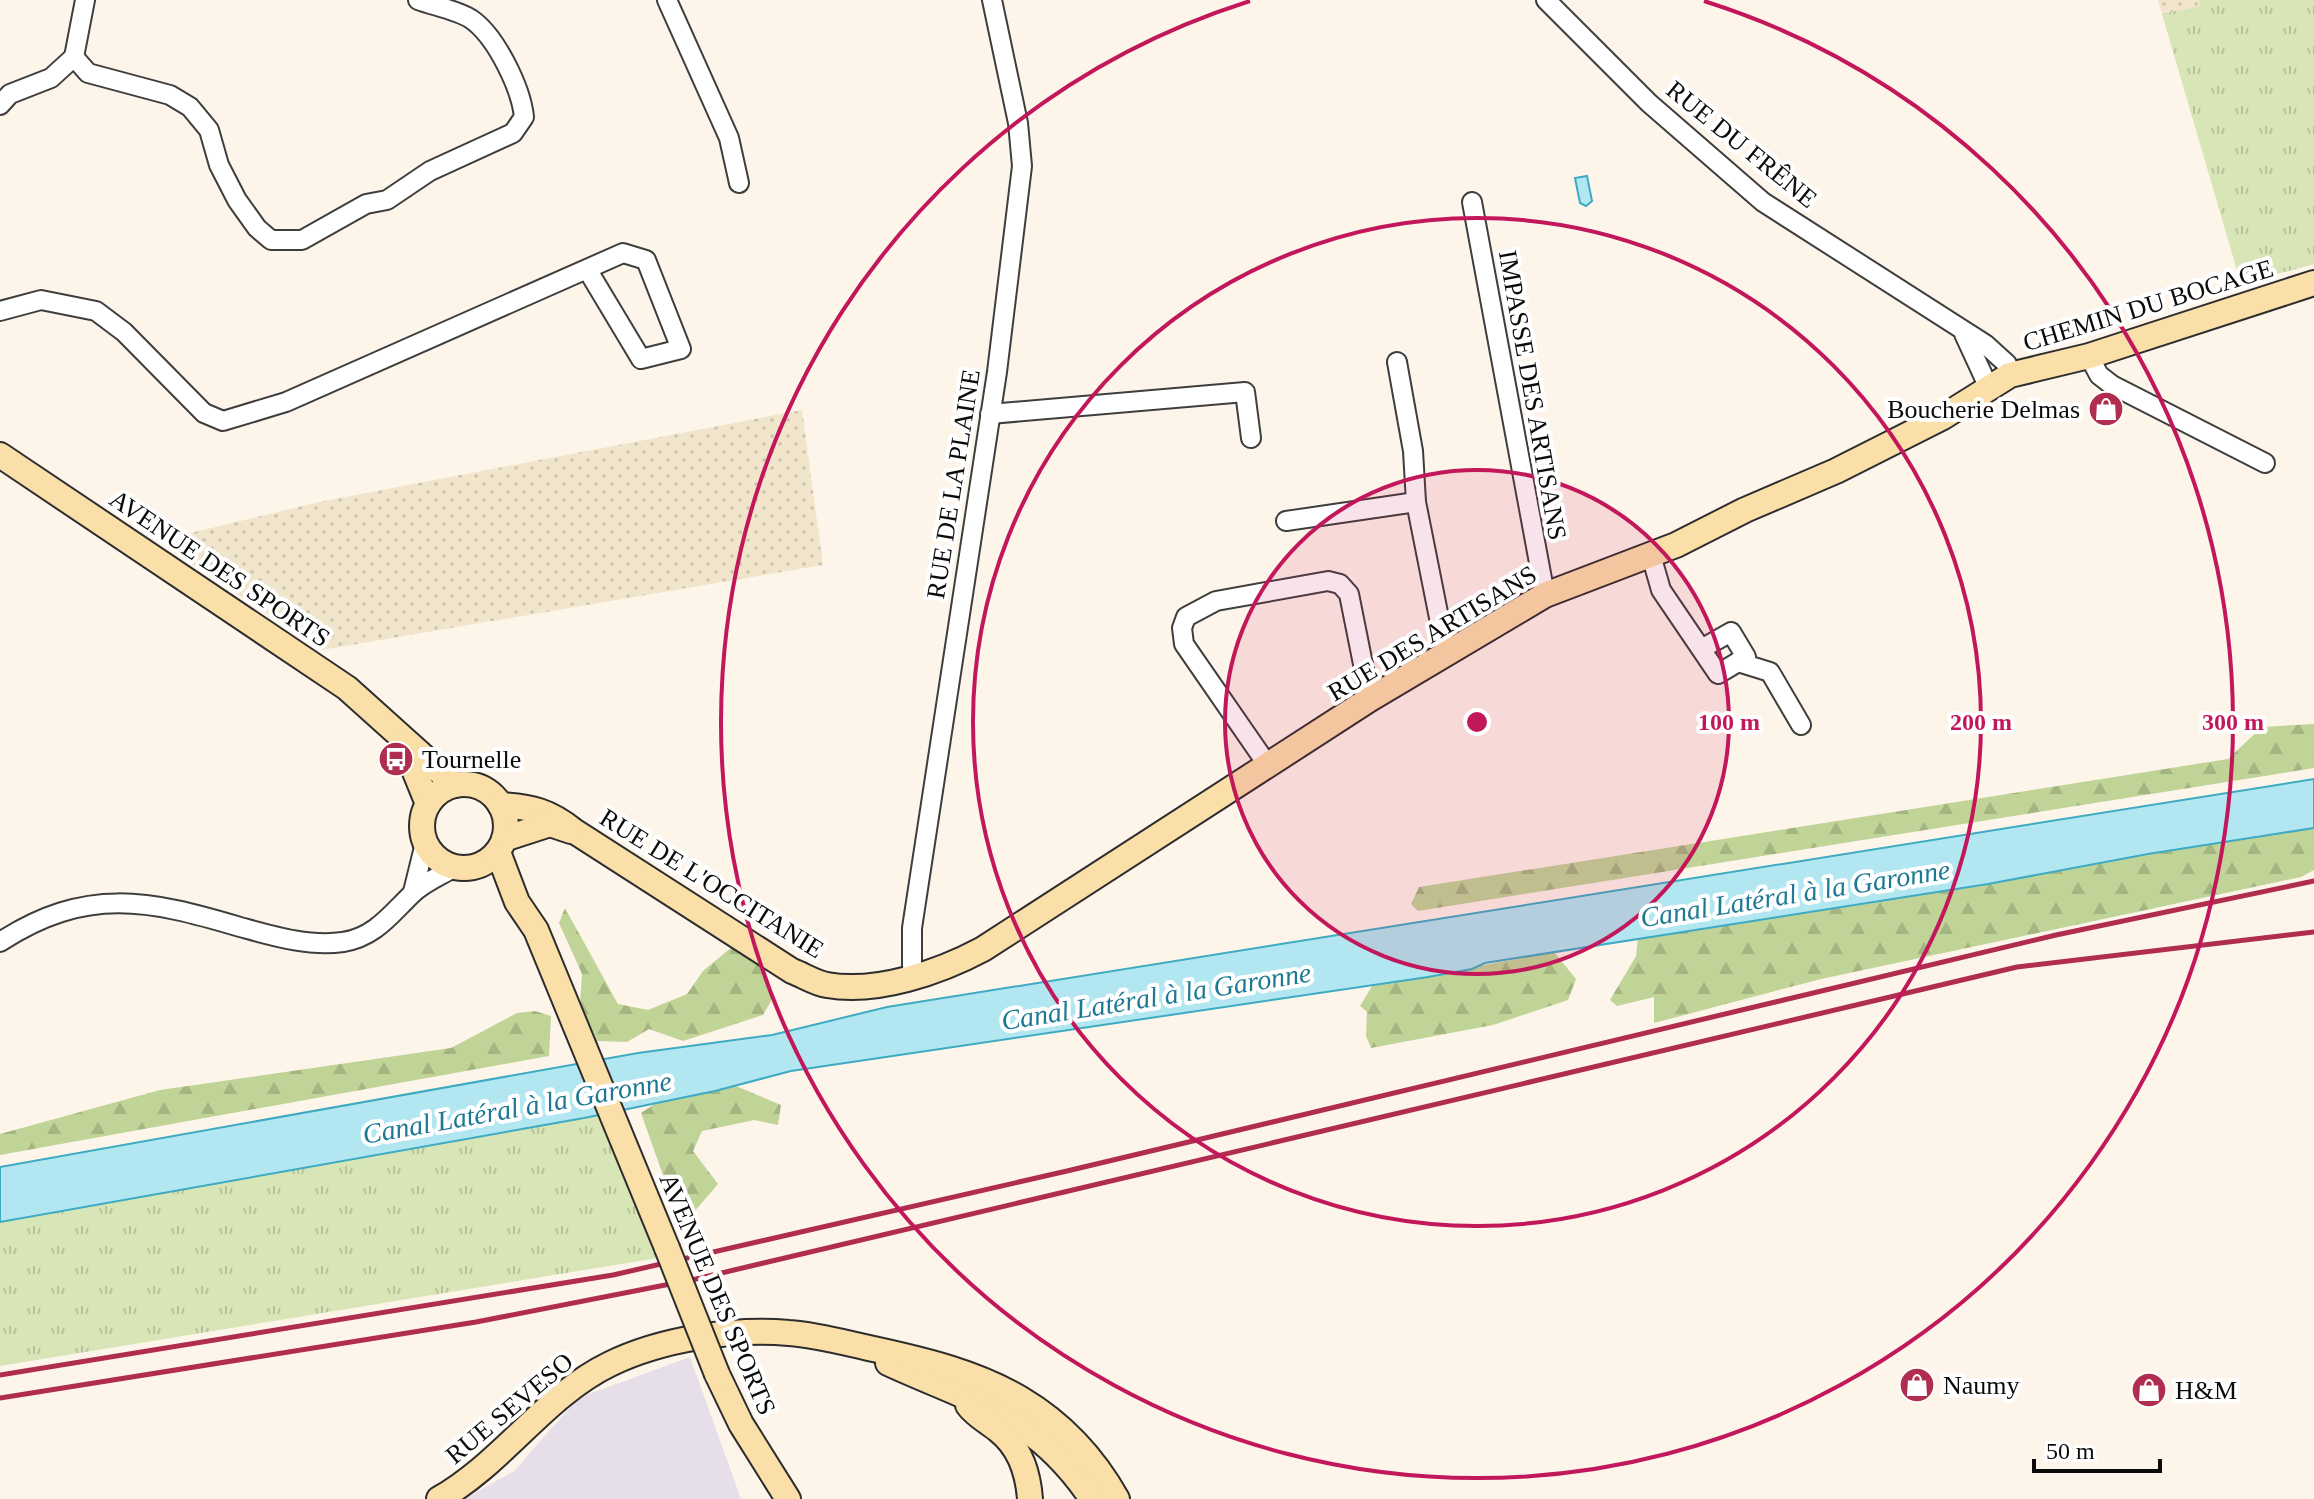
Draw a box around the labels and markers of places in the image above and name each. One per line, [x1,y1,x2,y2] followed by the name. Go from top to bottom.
[2087,390,2125,428] shop icon: Boucherie Delmas
[1887,395,2080,424] place label: Boucherie Delmas
[1463,708,1491,736] centre of rings
[377,740,415,778] bus stop icon: Tournelle
[422,745,521,774] place label: Tournelle
[1898,1366,1936,1404] shop icon: Naumy
[1943,1371,2020,1400] place label: Naumy
[2130,1371,2168,1409] shop icon: H&M
[2175,1376,2237,1405] place label: H&M

